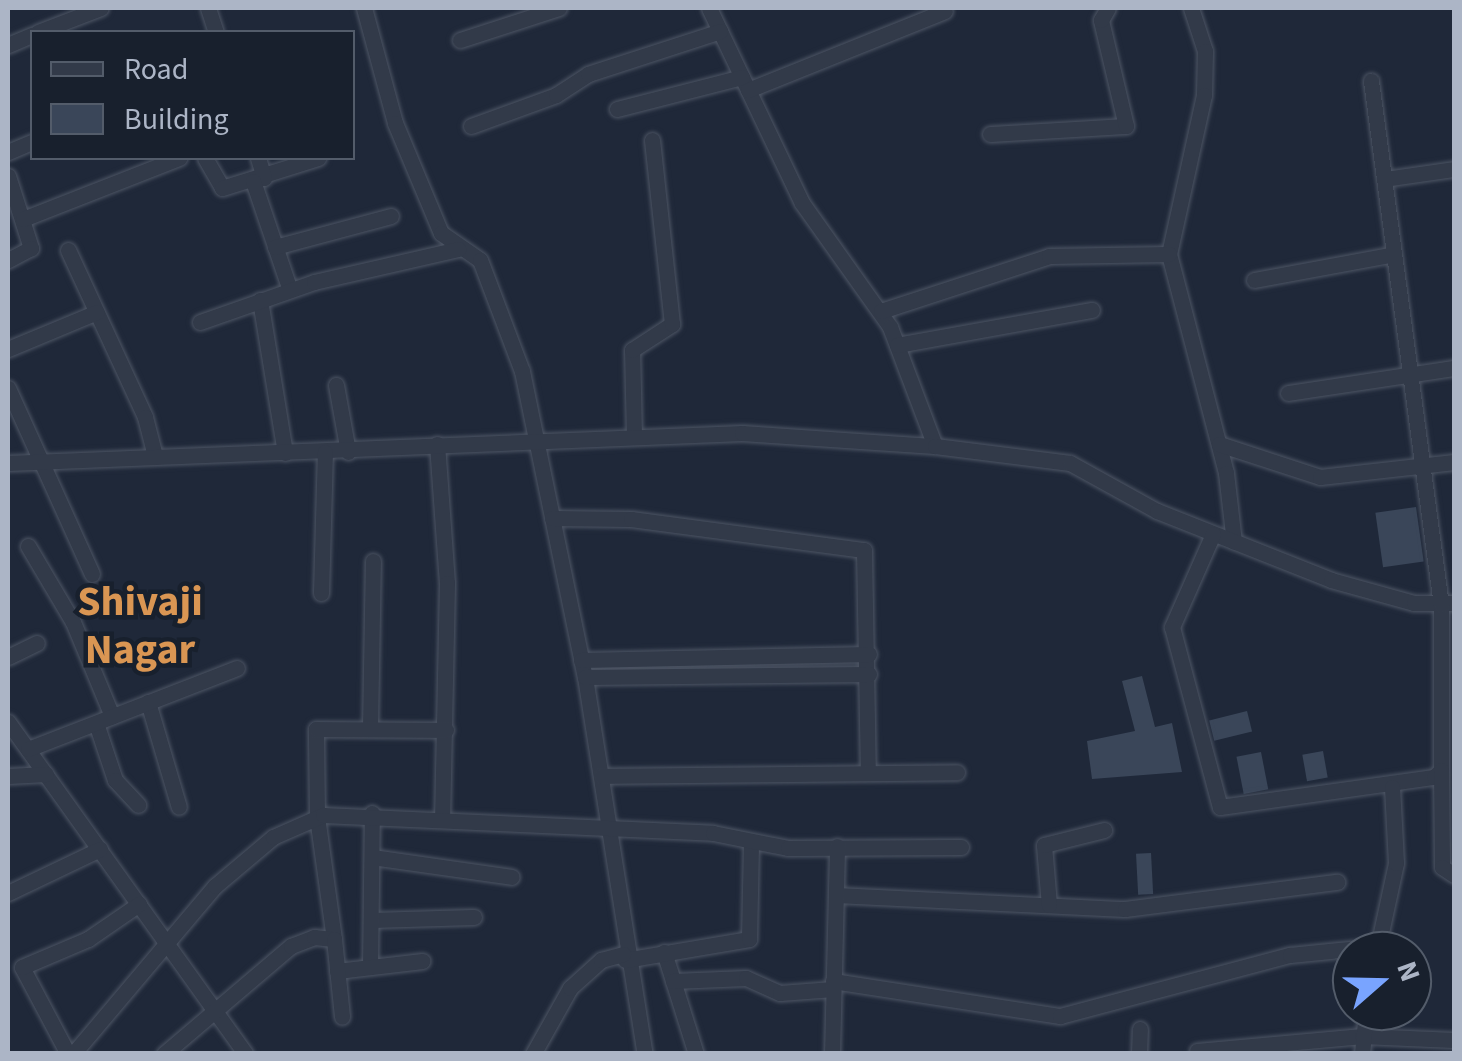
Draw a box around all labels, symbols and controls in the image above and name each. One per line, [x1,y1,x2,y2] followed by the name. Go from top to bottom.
[30,30,355,160] legend
[124,48,188,91] text: Road
[124,98,229,141] text: Building
[77,577,203,676] district label: Shivaji Nagar
[1332,931,1432,1031] north arrow
[1386,956,1430,987] text: N

